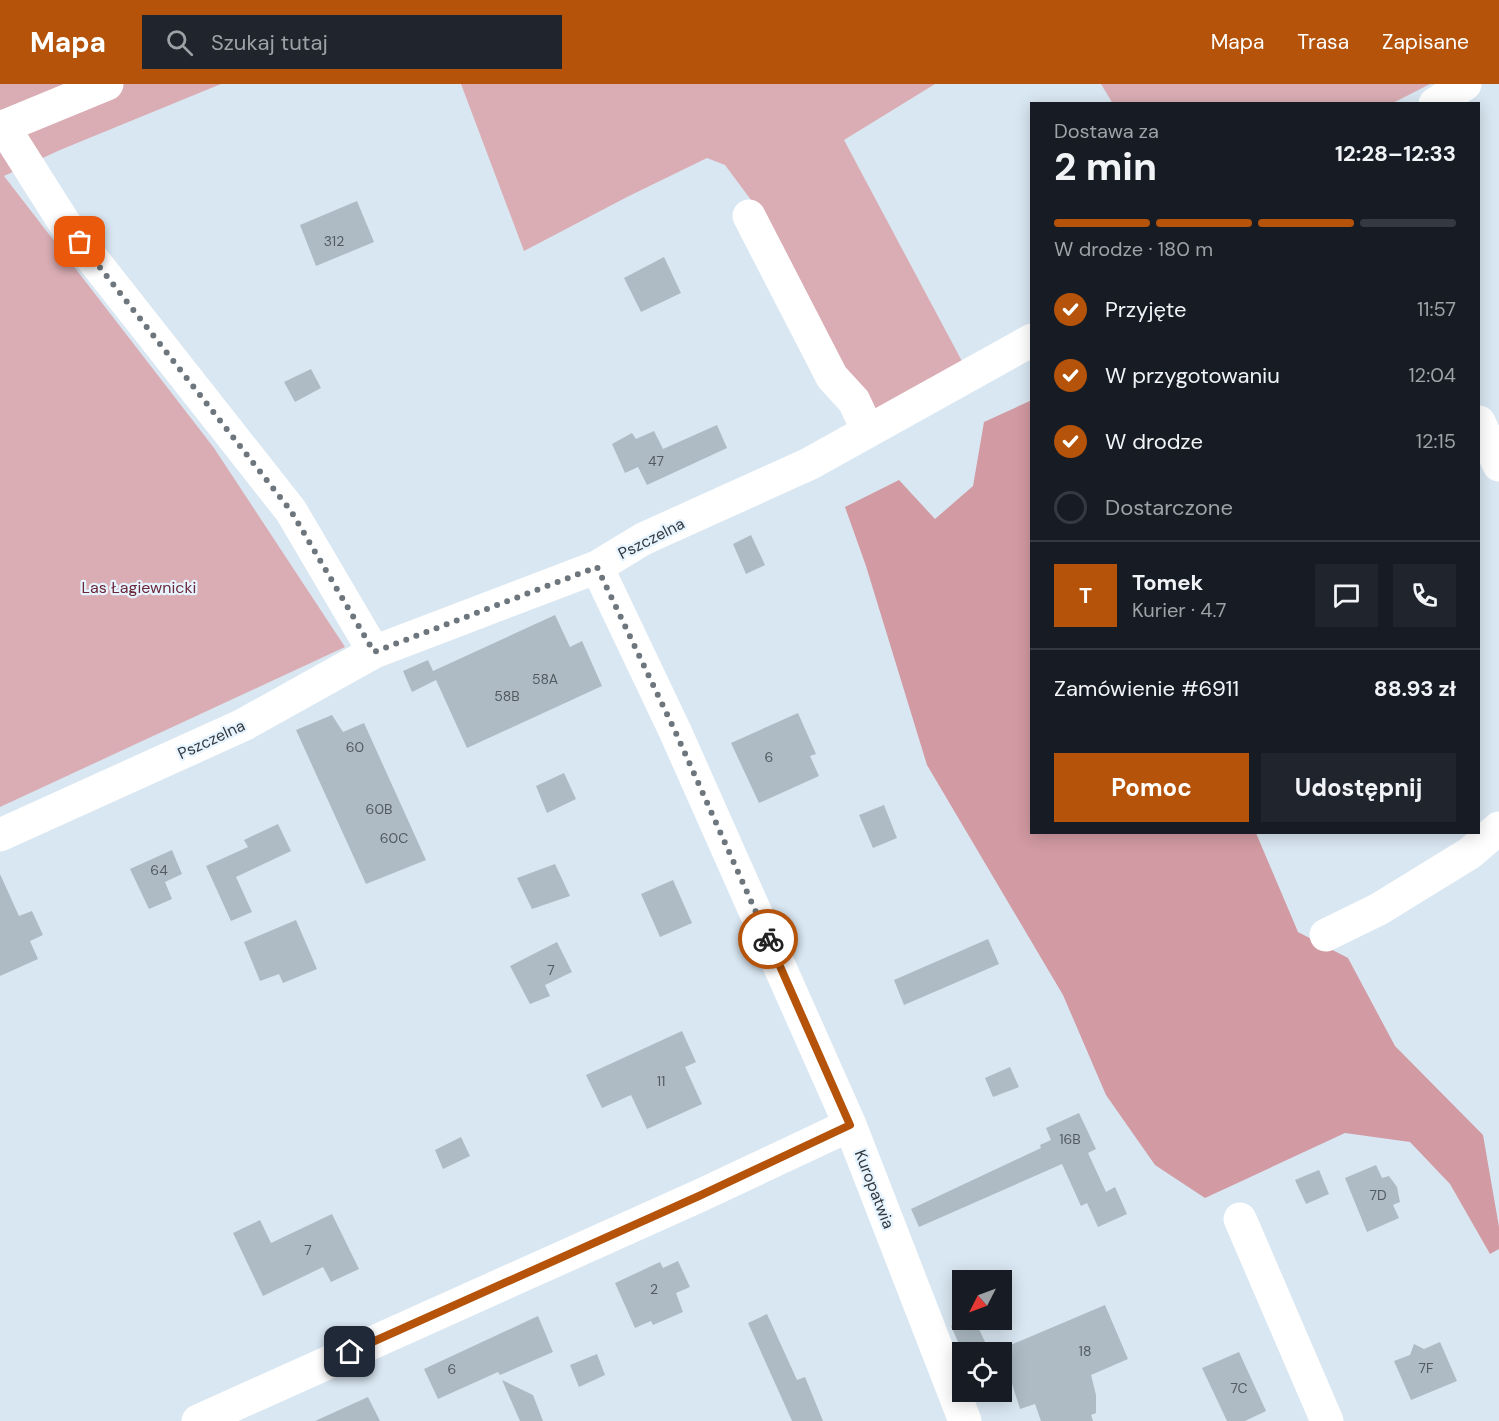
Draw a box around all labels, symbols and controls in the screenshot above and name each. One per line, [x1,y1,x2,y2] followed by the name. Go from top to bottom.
[142,15,562,69] search box
[30,24,106,61] text: Mapa
[163,26,196,59] icon: search
[211,28,328,57] text: Szukaj tutaj
[1211,28,1264,56] text: Mapa
[1297,28,1349,56] text: Trasa
[1382,28,1469,56] text: Zapisane
[1054,118,1159,144] text: Dostawa za
[1335,139,1456,168] text: 12:28–12:33
[1054,141,1157,192] text: 2 min
[54,216,105,267] pin
[63,225,96,258] icon: bag
[324,232,344,250] house number: 312
[1054,236,1213,262] text: W drodze · 180 m
[1054,293,1087,326] icon: check
[1105,295,1187,324] text: Przyjęte
[1417,296,1456,322] text: 11:57
[1054,359,1087,392] icon: check
[1105,361,1280,390] text: W przygotowaniu
[1408,362,1456,388] text: 12:04
[1054,425,1087,458] icon: check
[1105,427,1203,456] text: W drodze
[1416,428,1456,454] text: 12:15
[648,452,664,470] house number: 47
[1105,493,1233,522] text: Dostarczone
[615,513,688,564] street label: Pszczelna
[1315,564,1378,627] button: chat
[1393,564,1456,627] button: phone
[1132,568,1203,597] text: Tomek
[82,577,196,598] park label: Las Łagiewnicki
[1079,581,1092,610] text: T
[1132,597,1227,623] text: Kurier · 4.7
[532,670,558,688] house number: 58A
[1054,674,1239,703] text: Zamówienie #6911
[1374,674,1456,703] text: 88.93 zł
[494,687,520,705] house number: 58B
[174,715,248,764] street label: Pszczelna
[346,738,364,756] house number: 60
[765,748,773,766] house number: 6
[1054,753,1249,822] button: Pomoc
[1261,753,1456,822] button: Udostępnij
[366,800,392,818] house number: 60B
[380,829,408,847] house number: 60C
[150,861,168,879] house number: 64
[738,909,798,969] courier
[752,923,785,956] icon: bike
[547,961,555,979] house number: 7
[657,1072,665,1090] house number: 11
[1059,1130,1081,1148] house number: 16B
[850,1147,899,1232] street label: Kuropatwia
[1369,1186,1387,1204] house number: 7D
[304,1241,312,1259] house number: 7
[952,1270,1012,1330] north arrow
[952,1270,1012,1402] map controls
[650,1280,658,1298] house number: 2
[324,1326,375,1377] pin
[333,1335,366,1368] icon: home
[952,1342,1012,1402] button: locate
[1079,1342,1091,1360] house number: 18
[1419,1359,1434,1377] house number: 7F
[448,1360,456,1378] house number: 6
[1230,1379,1248,1397] house number: 7C

